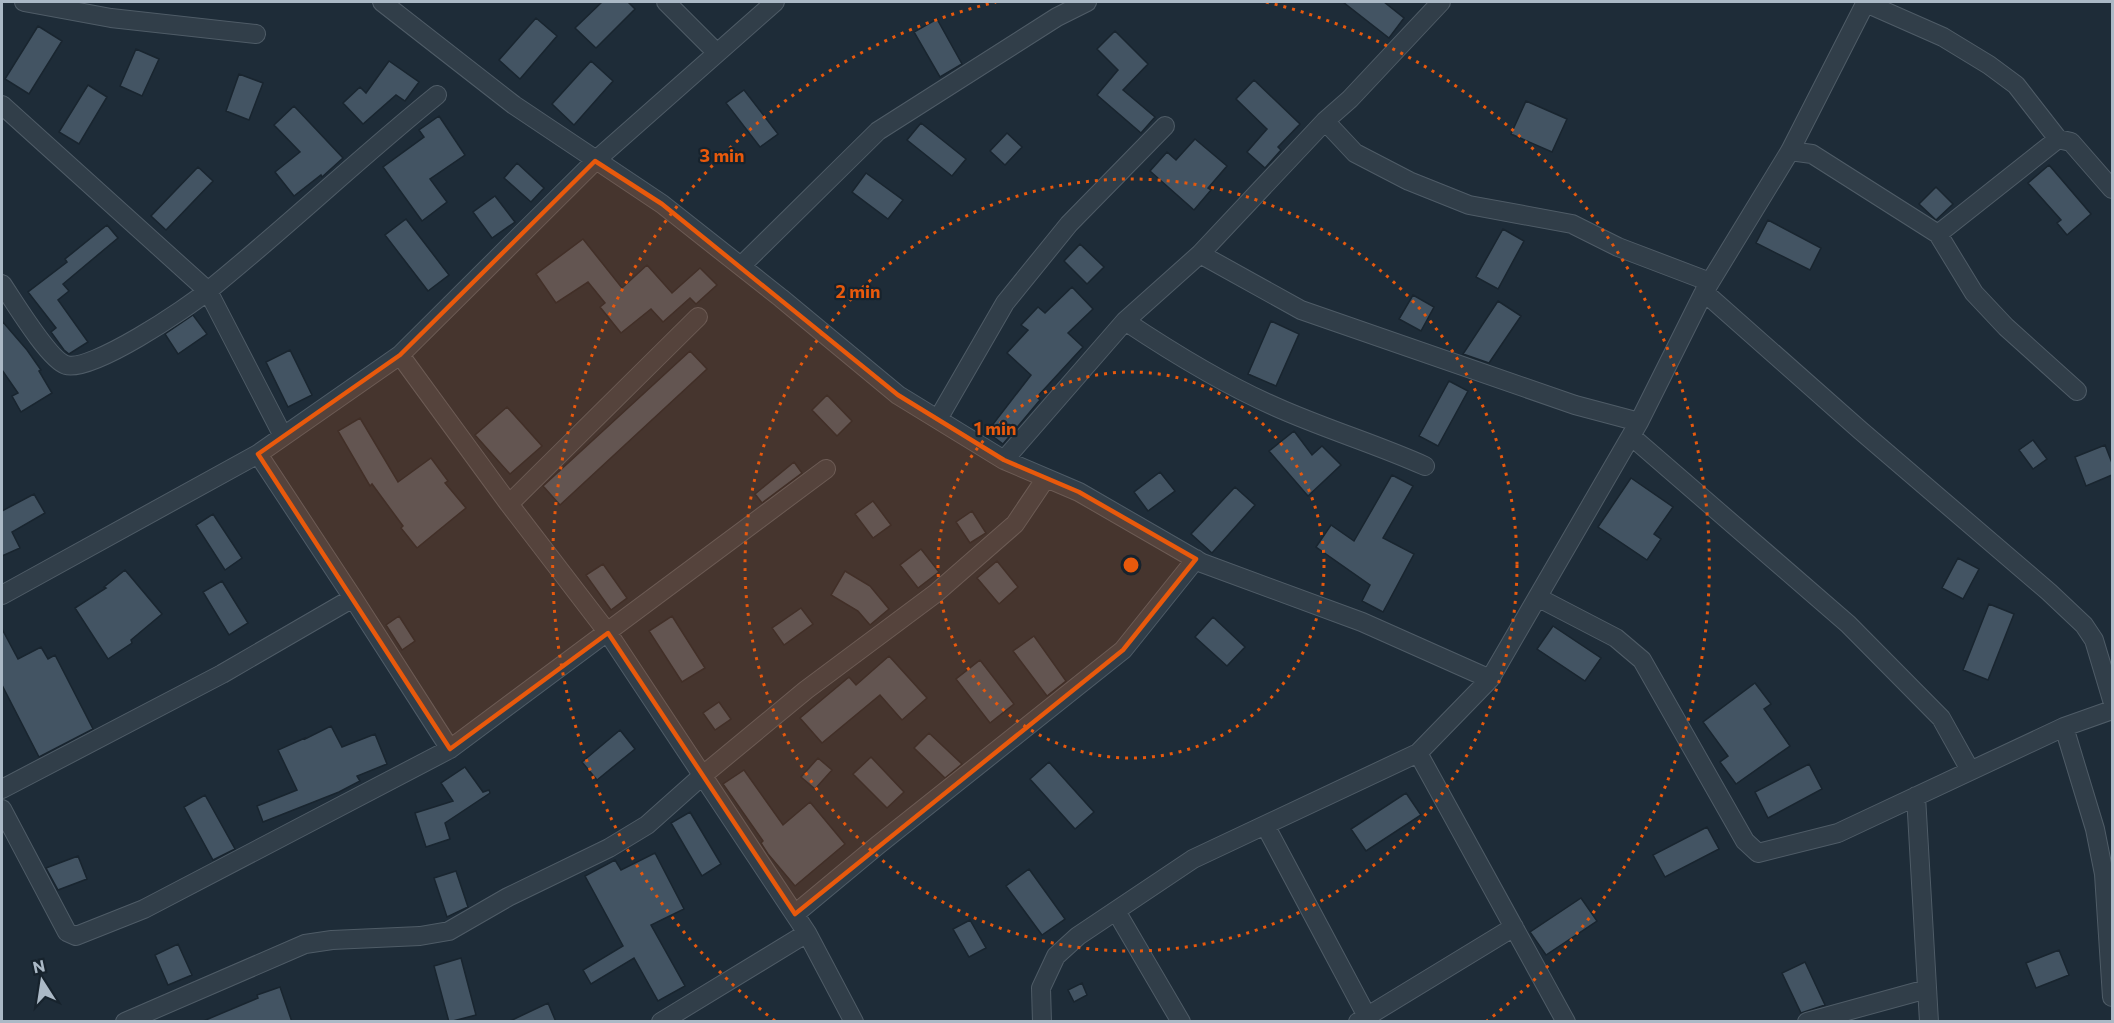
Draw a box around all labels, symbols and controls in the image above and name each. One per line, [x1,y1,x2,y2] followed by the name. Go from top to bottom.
[699,144,745,166] text: 3 min
[836,280,880,302] text: 2 min
[974,417,1016,439] text: 1 min
[1121,555,1141,575] centre of rings
[12,951,72,1011] north arrow
[31,955,47,976] text: N

